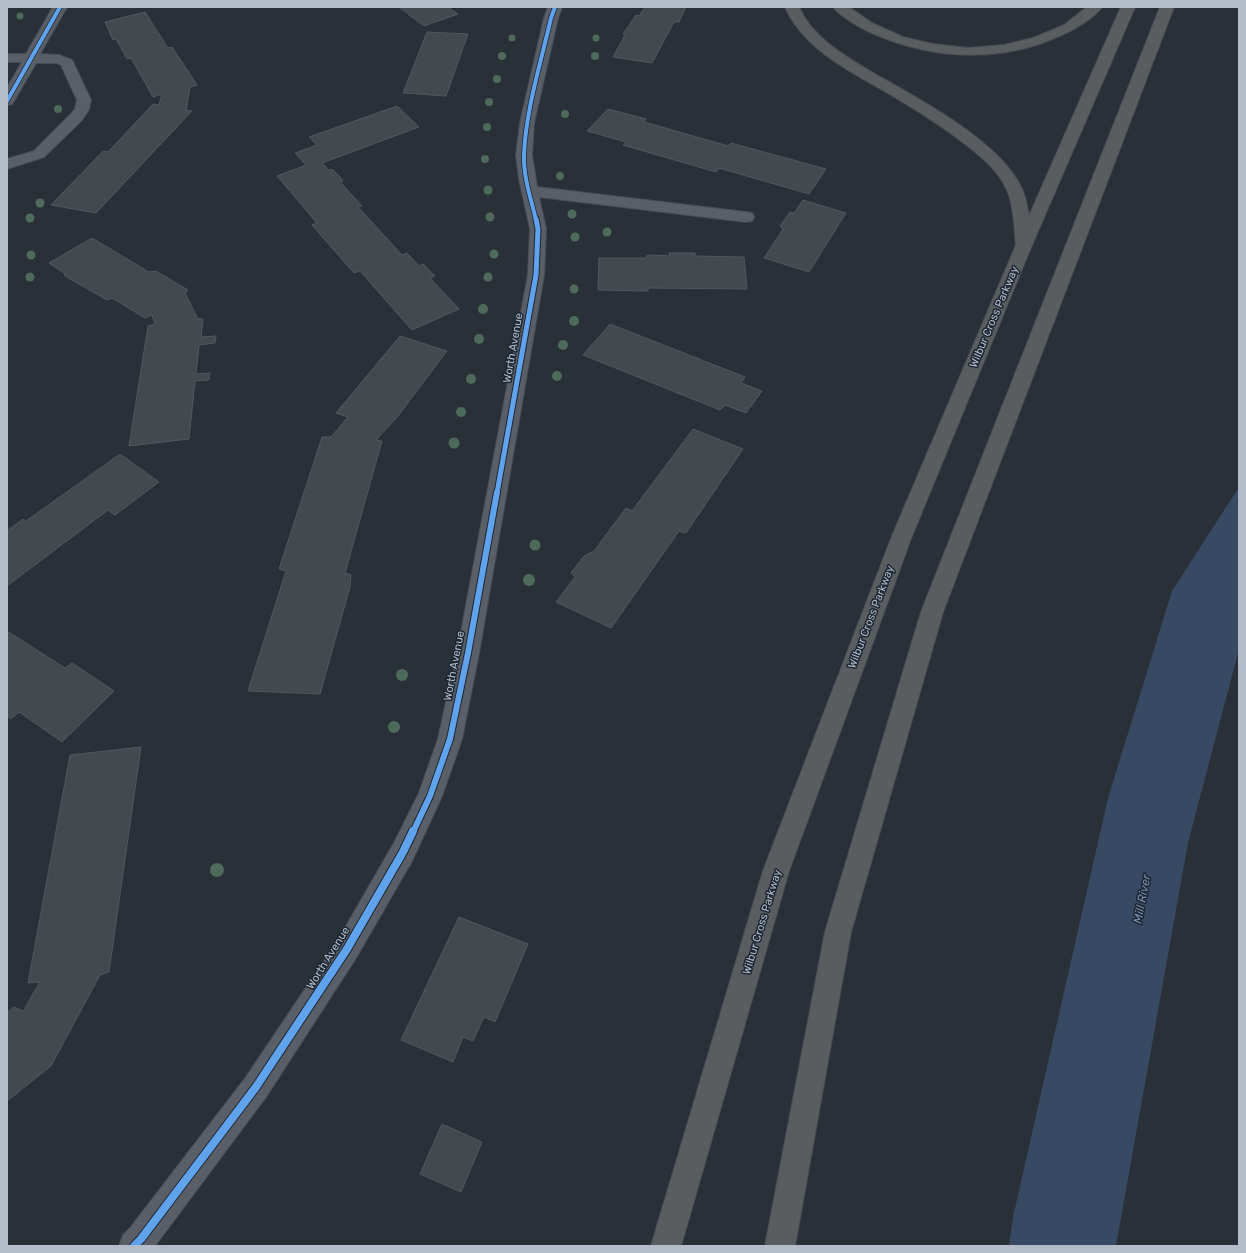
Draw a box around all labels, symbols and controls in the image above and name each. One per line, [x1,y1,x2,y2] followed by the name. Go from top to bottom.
[967,264,1021,370] street label: Wilbur Cross Parkway
[500,312,526,384] street label: Worth Avenue
[845,564,897,670] street label: Wilbur Cross Parkway
[441,630,467,702] street label: Worth Avenue
[740,868,784,976] street label: Wilbur Cross Parkway
[1130,873,1154,925] water label: Mill River
[304,924,352,992] street label: Worth Avenue

